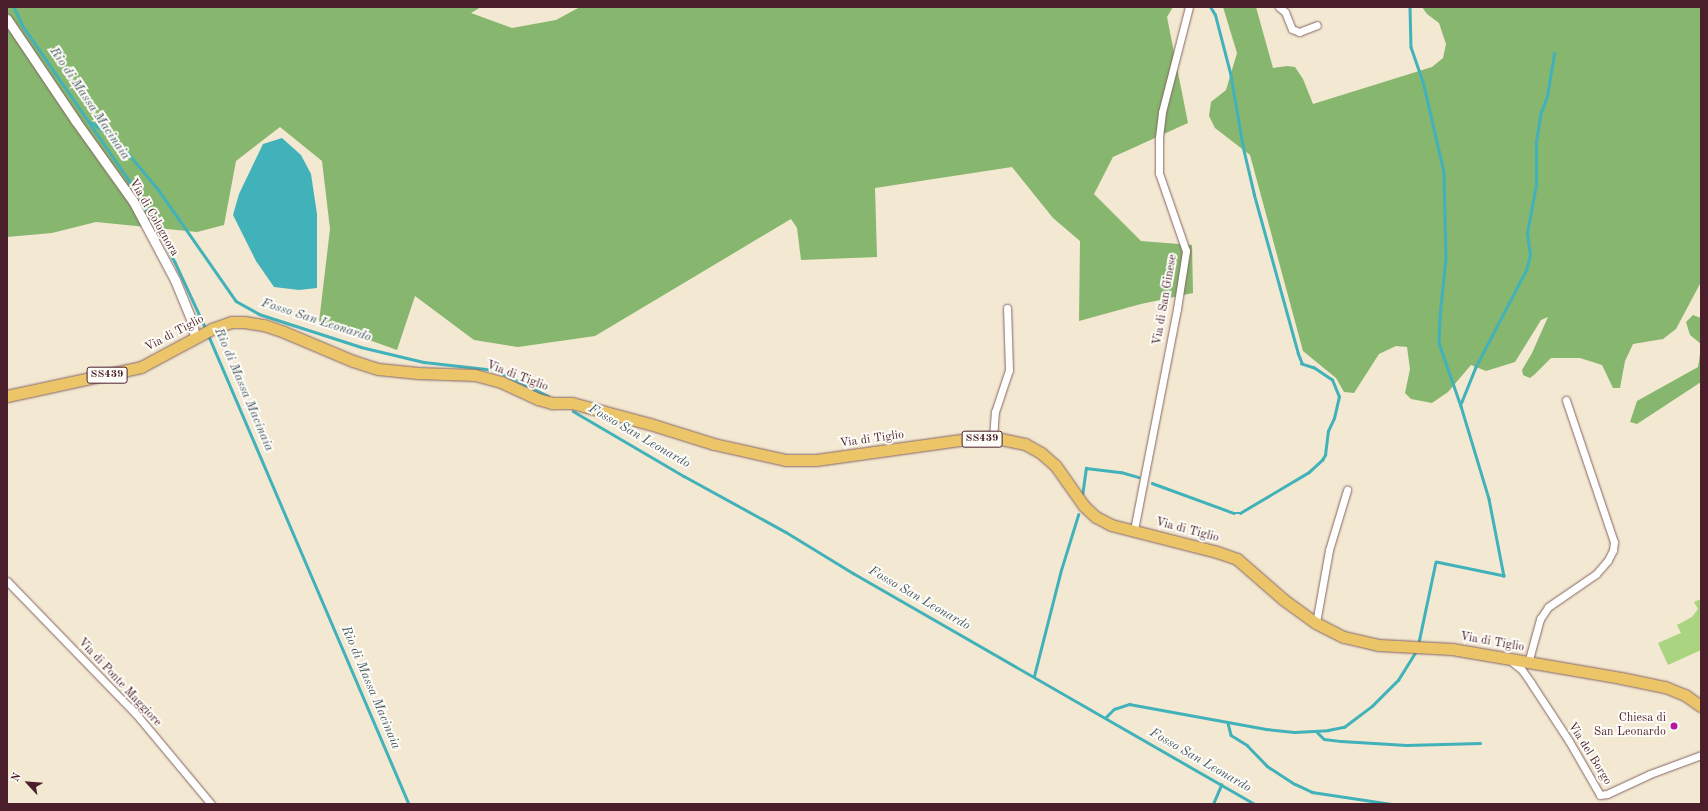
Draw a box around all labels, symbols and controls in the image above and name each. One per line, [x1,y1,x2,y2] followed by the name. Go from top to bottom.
[45,45,133,163] water label: Rio di Massa Macinaia
[125,177,181,259] street label: Via di Colognora
[1151,253,1181,347] street label: Via di San Ginese
[259,296,373,346] water label: Fosso San Leonardo
[143,312,207,356] street label: Via di Tiglio
[210,326,276,454] water label: Rio di Massa Macinaia
[484,359,550,395] street label: Via di Tiglio
[86,366,128,384] road number: SS439
[585,402,693,472] water label: Fosso San Leonardo
[839,428,905,452] street label: Via di Tiglio
[961,430,1003,448] road number: SS439
[1154,516,1220,546] street label: Via di Tiglio
[865,564,973,634] water label: Fosso San Leonardo
[337,624,403,752] water label: Rio di Massa Macinaia
[1459,630,1525,656] street label: Via di Tiglio
[74,636,164,730] street label: Via di Ponte Maggiore
[1594,712,1666,740] place label: Chiesa di San Leonardo
[1564,720,1614,788] street label: Via del Borgo
[1669,721,1679,731] marker: Chiesa di San Leonardo
[1146,726,1254,796] water label: Fosso San Leonardo
[8,763,48,803] north arrow
[10,771,24,784] text: N

